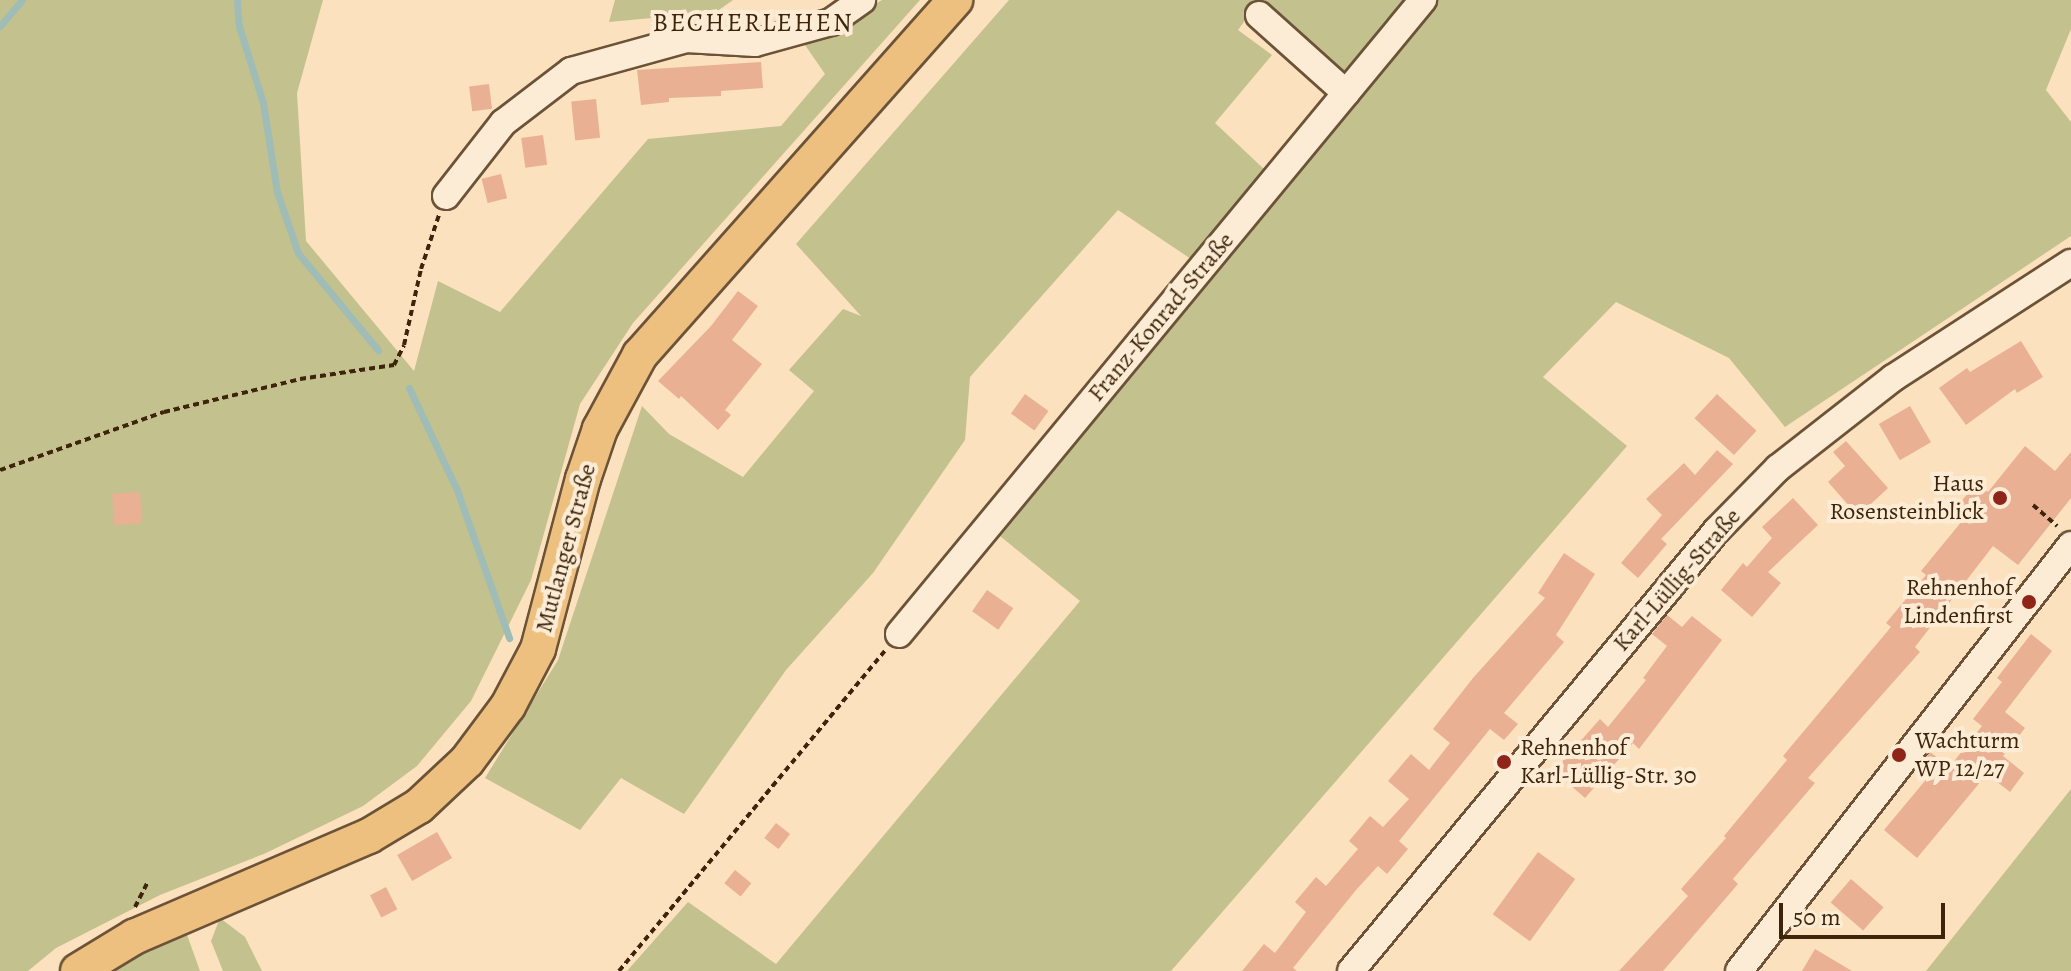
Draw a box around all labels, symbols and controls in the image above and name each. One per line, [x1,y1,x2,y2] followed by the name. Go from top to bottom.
[652,7,854,39] district label: BECHERLEHEN
[1082,227,1240,407] street label: Franz-Konrad-Straße
[530,461,602,635] street label: Mutlanger Straße
[1829,470,1984,526] place label: Haus Rosensteinblick
[1991,489,2009,507] marker: Haus Rosensteinblick
[1607,503,1747,657] street label: Karl-Lüllig-Straße
[1903,574,2013,630] place label: Rehnenhof Lindenfirst
[2020,593,2038,611] marker: Rehnenhof Lindenfirst
[1915,727,2020,783] place label: Wachturm WP 12/27
[1520,734,1697,790] place label: Rehnenhof Karl-Lüllig-Str. 30
[1890,746,1908,764] marker: Wachturm WP 12/27
[1495,753,1513,771] marker: Rehnenhof Karl-Lüllig-Str. 30
[1783,887,1949,937] scale bar
[1793,901,1841,933] text: 50 m

